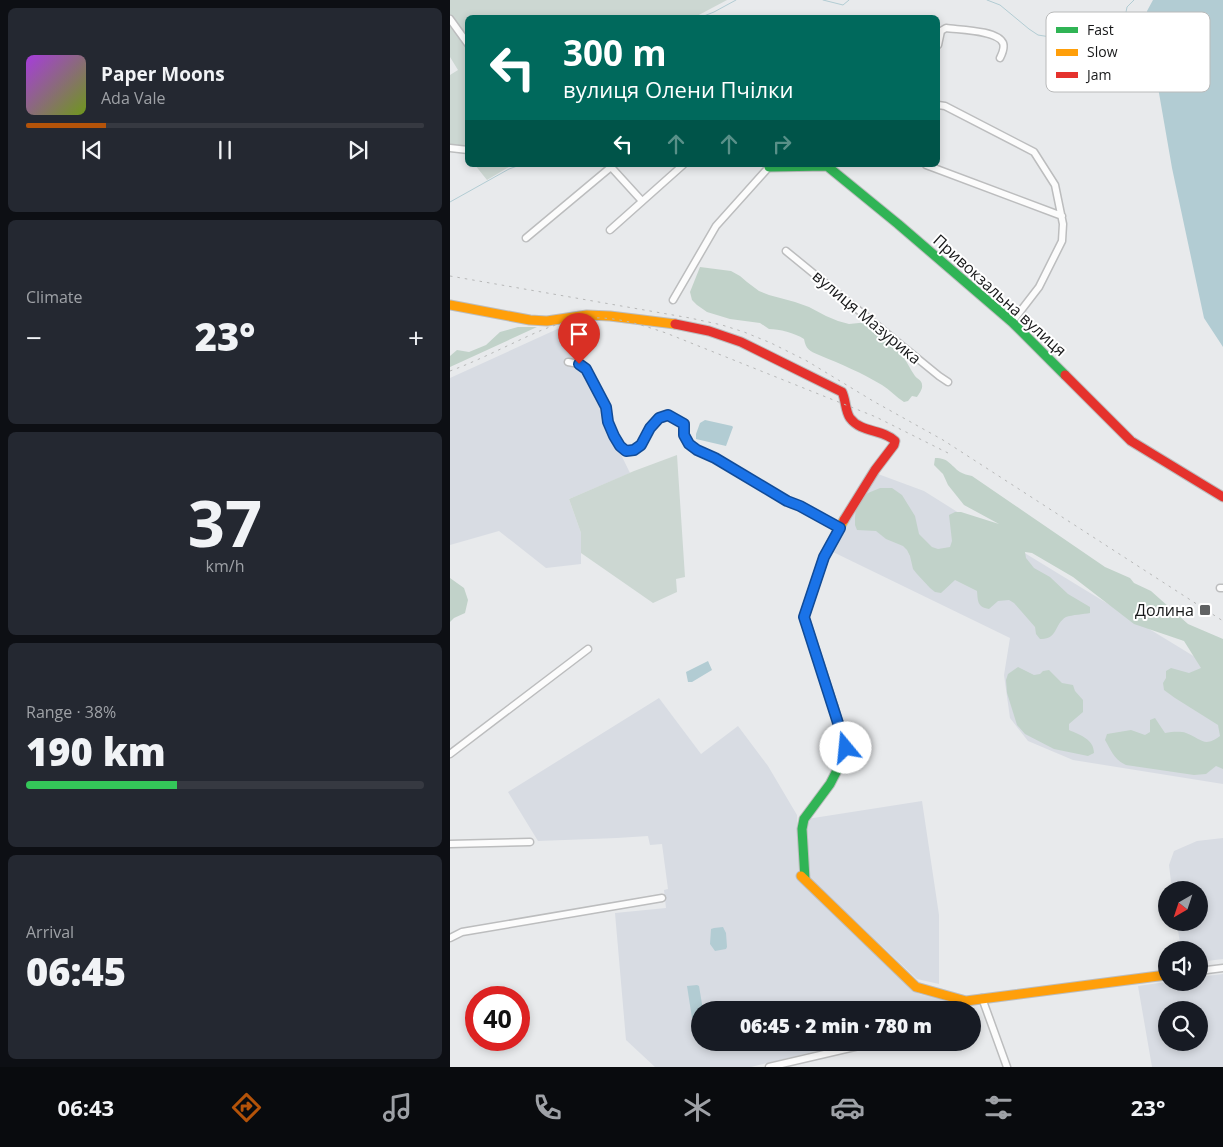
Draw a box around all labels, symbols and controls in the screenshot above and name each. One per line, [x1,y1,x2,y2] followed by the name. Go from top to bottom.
[1046,12,1210,92] legend
[1087,20,1114,39] text: Fast
[563,29,667,76] text: 300 m
[480,35,545,100] icon: left
[1087,42,1118,61] text: Slow
[101,61,225,87] text: Paper Moons
[1085,65,1112,84] text: Jam
[563,74,793,104] text: вулиця Олени Пчілки
[101,87,165,109] text: Ada Vale
[609,130,637,158] icon: left
[662,130,690,158] icon: ahead
[715,130,743,158] icon: ahead
[768,130,796,158] icon: right
[78,136,106,164] icon: previous
[211,136,239,164] icon: pause
[344,136,372,164] icon: next
[929,229,1071,361] street label: Привокзальна вулиця
[808,265,926,369] street label: вулиця Мазурика
[26,286,83,308] text: Climate
[195,310,255,362] text: 23°
[558,313,600,364] pin
[26,318,42,356] text: −
[408,318,424,356] text: +
[565,320,593,348] icon: arrive
[188,478,262,566] text: 37
[206,555,244,577] text: km/h
[1135,599,1194,621] place label: Долина
[1198,603,1212,617] marker: Долина
[26,701,116,723] text: Range · 38%
[819,721,871,773] position arrow
[26,725,166,777] text: 190 km
[1158,881,1208,931] north arrow
[1158,881,1208,1051] map controls
[26,921,74,943] text: Arrival
[1158,941,1208,991] button: sound
[26,945,126,997] text: 06:45
[465,986,530,1051] speed limit sign: 40
[1158,1001,1208,1051] button: search
[740,1013,932,1039] text: 06:45 · 2 min · 780 m
[229,1090,264,1125] icon: directions
[380,1090,415,1125] icon: music
[530,1090,565,1125] icon: phone
[680,1090,715,1125] icon: climate
[830,1090,865,1125] icon: car
[981,1090,1016,1125] icon: filters
[58,1092,114,1122] text: 06:43
[1131,1092,1165,1122] text: 23°

